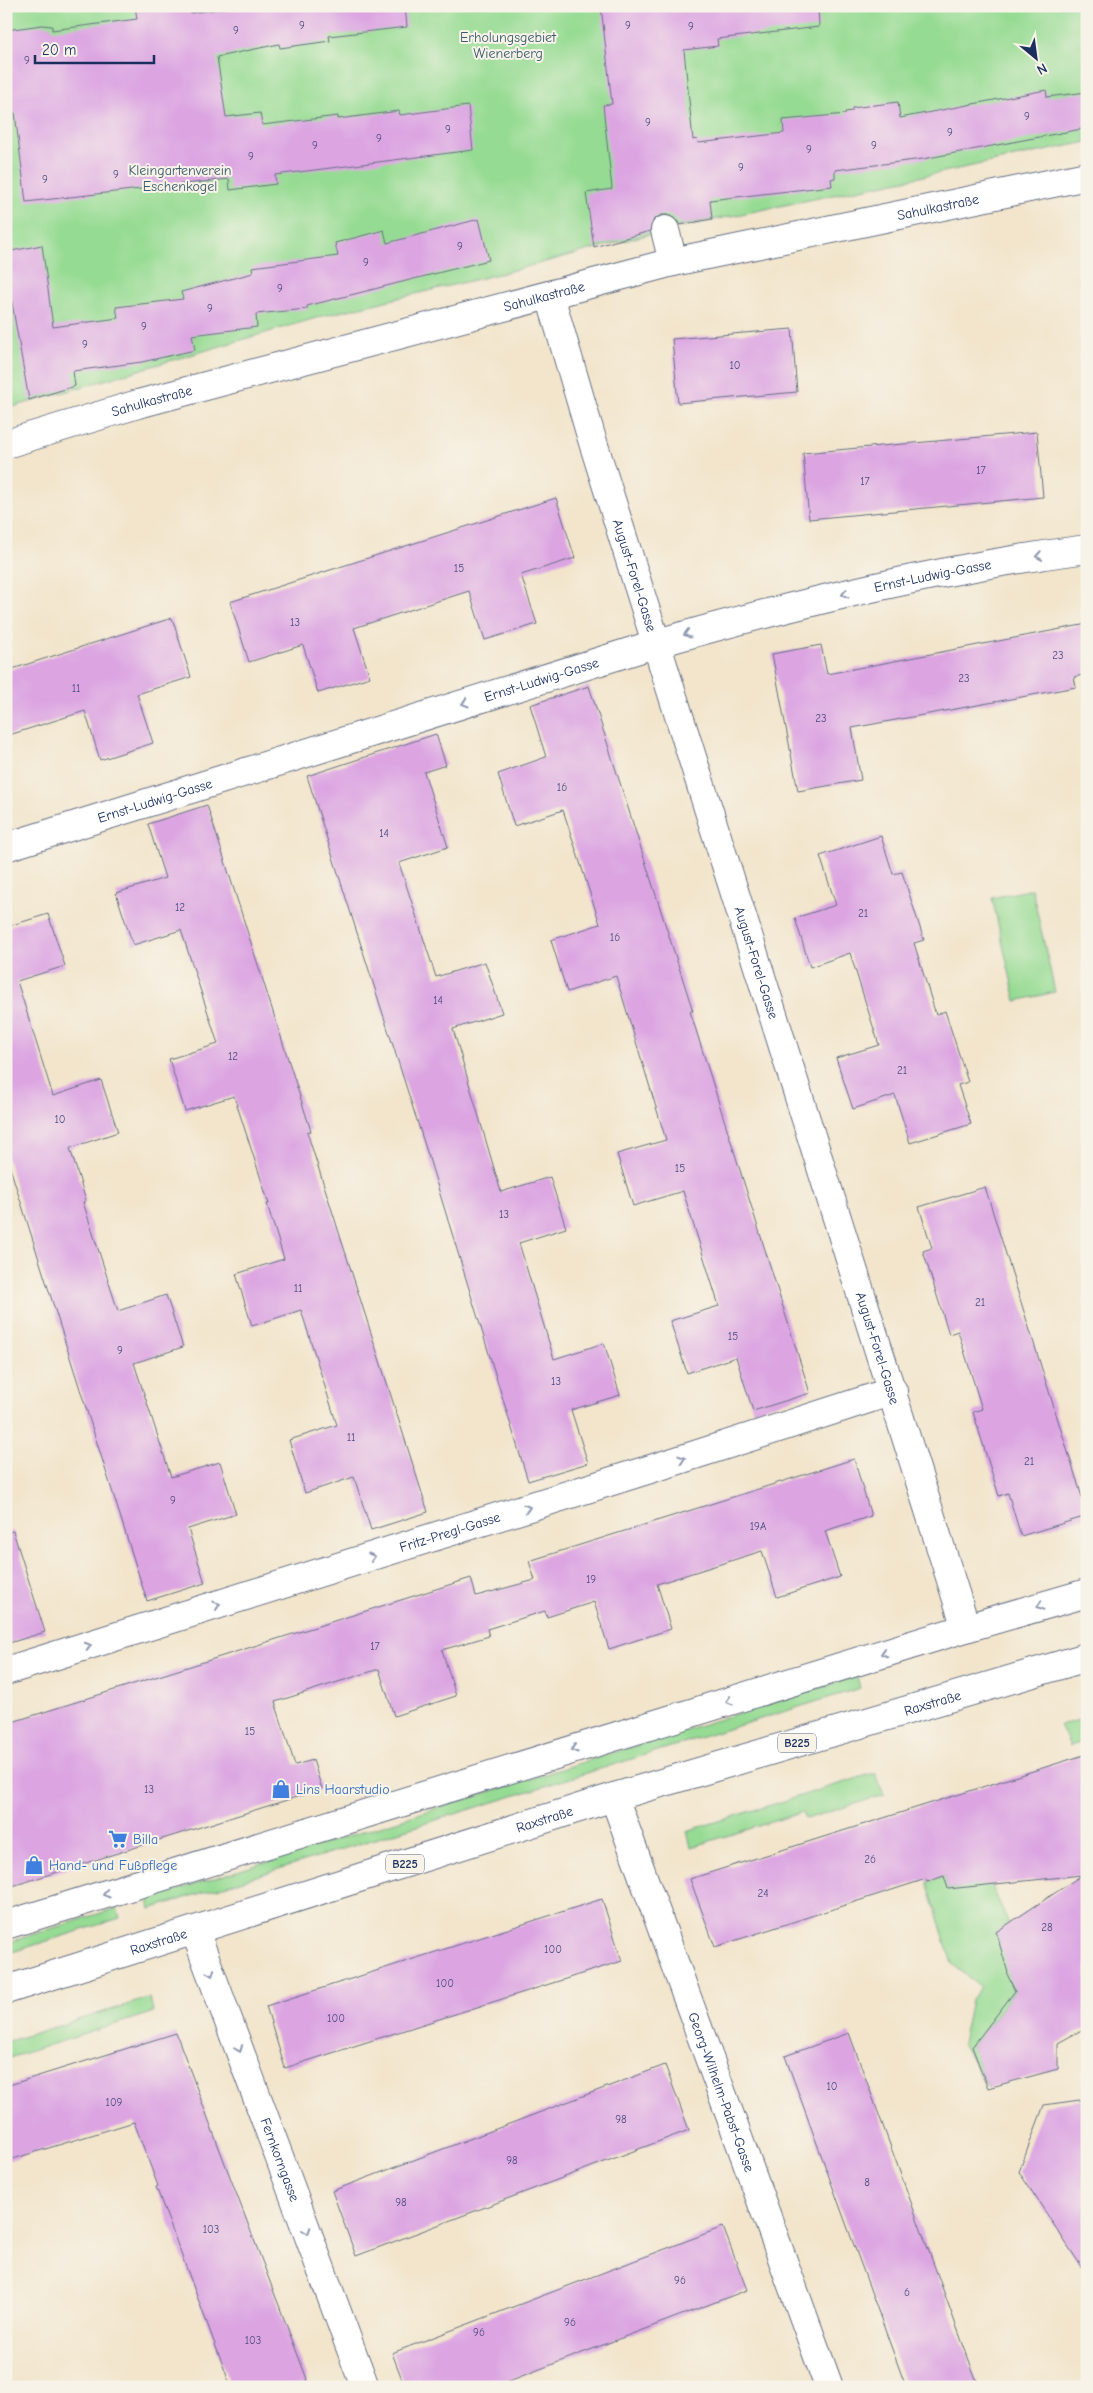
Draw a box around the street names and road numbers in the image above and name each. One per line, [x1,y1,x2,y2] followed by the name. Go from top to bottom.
[895,190,980,224] street label: Sahulkastraße
[502,277,586,315] street label: Sahulkastraße
[109,382,194,420] street label: Sahulkastraße
[609,517,661,634] street label: August-Forel-Gasse
[872,555,992,596] street label: Ernst-Ludwig-Gasse
[482,654,601,705] street label: Ernst-Ludwig-Gasse
[95,775,214,826] street label: Ernst-Ludwig-Gasse
[731,904,782,1021] street label: August-Forel-Gasse
[852,1290,904,1406] street label: August-Forel-Gasse
[397,1508,502,1556] street label: Fritz-Pregl-Gasse
[902,1686,963,1719] street label: Raxstraße
[778,1734,816,1752] road number: B225
[514,1802,575,1836] street label: Raxstraße
[386,1855,424,1874] road number: B225
[128,1925,189,1959] street label: Raxstraße
[685,2010,758,2174] street label: Georg-Wilhelm-Pabst-Gasse
[257,2115,304,2204] street label: Fernkorngasse

